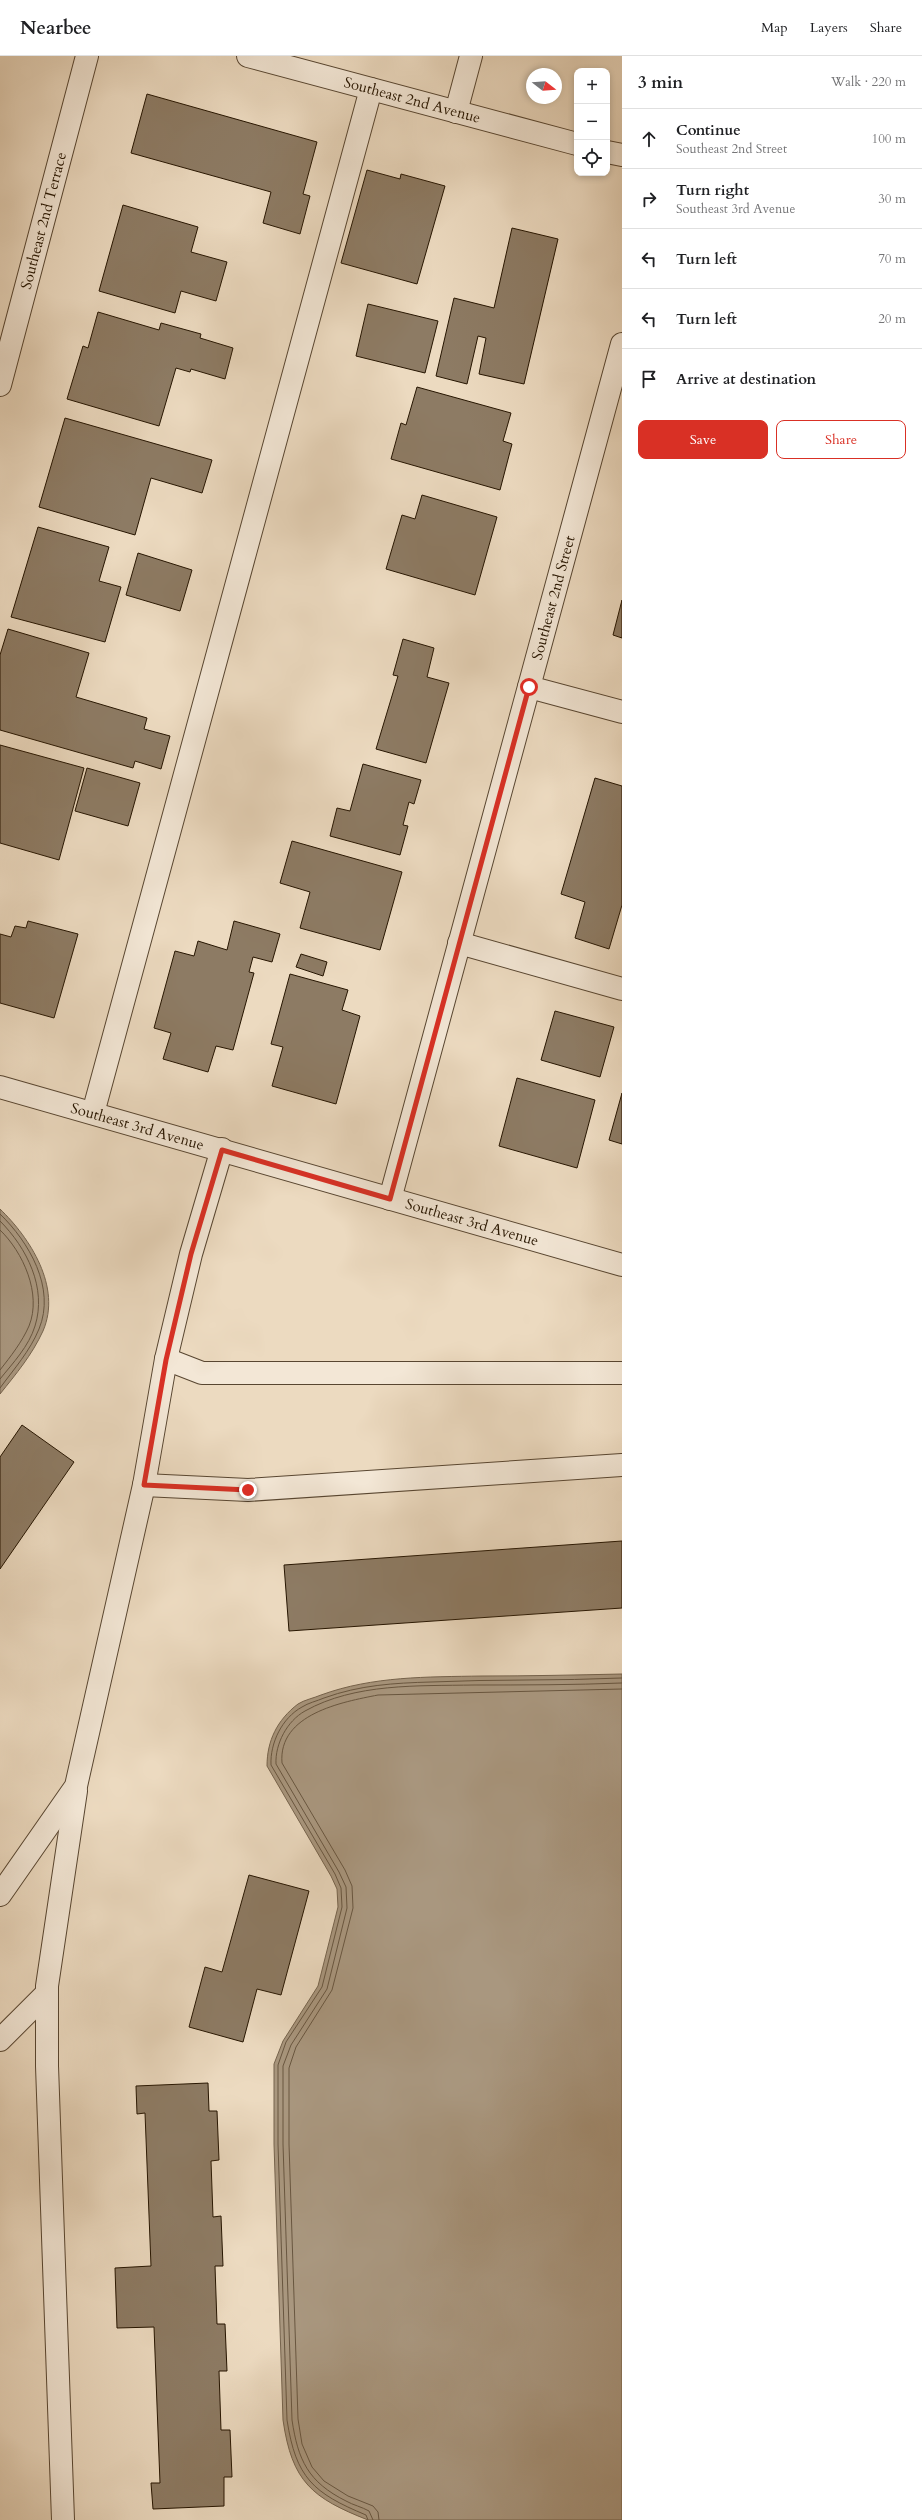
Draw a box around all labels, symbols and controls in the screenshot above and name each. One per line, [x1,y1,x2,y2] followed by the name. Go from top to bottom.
[20,15,91,41] text: Nearbee
[761,18,788,37] text: Map
[810,18,848,37] text: Layers
[870,18,902,37] text: Share
[526,68,562,104] north arrow
[574,68,610,176] map controls
[574,68,610,104] button: +
[638,71,683,94] text: 3 min
[342,72,483,128] street label: Southeast 2nd Avenue
[831,73,906,91] text: Walk · 220 m
[574,104,610,140] button: −
[676,120,741,140] text: Continue
[638,128,660,150] icon: ahead
[872,130,906,148] text: 100 m
[574,140,610,176] button: locate
[676,140,787,158] text: Southeast 2nd Street
[16,150,71,291] street label: Southeast 2nd Terrace
[676,180,749,200] text: Turn right
[638,188,660,210] icon: right
[878,190,906,208] text: 30 m
[676,200,795,218] text: Southeast 3rd Avenue
[638,248,660,270] icon: left
[676,249,737,269] text: Turn left
[878,250,906,268] text: 70 m
[638,308,660,330] icon: left
[676,309,737,329] text: Turn left
[878,310,906,328] text: 20 m
[638,368,660,390] icon: arrive
[676,369,816,389] text: Arrive at destination
[638,420,768,459] button: Save
[776,420,906,459] button: Share
[527,533,580,662] street label: Southeast 2nd Street
[520,678,538,696] route start
[68,1098,207,1155] street label: Southeast 3rd Avenue
[403,1194,541,1251] street label: Southeast 3rd Avenue
[239,1481,257,1499] route end

